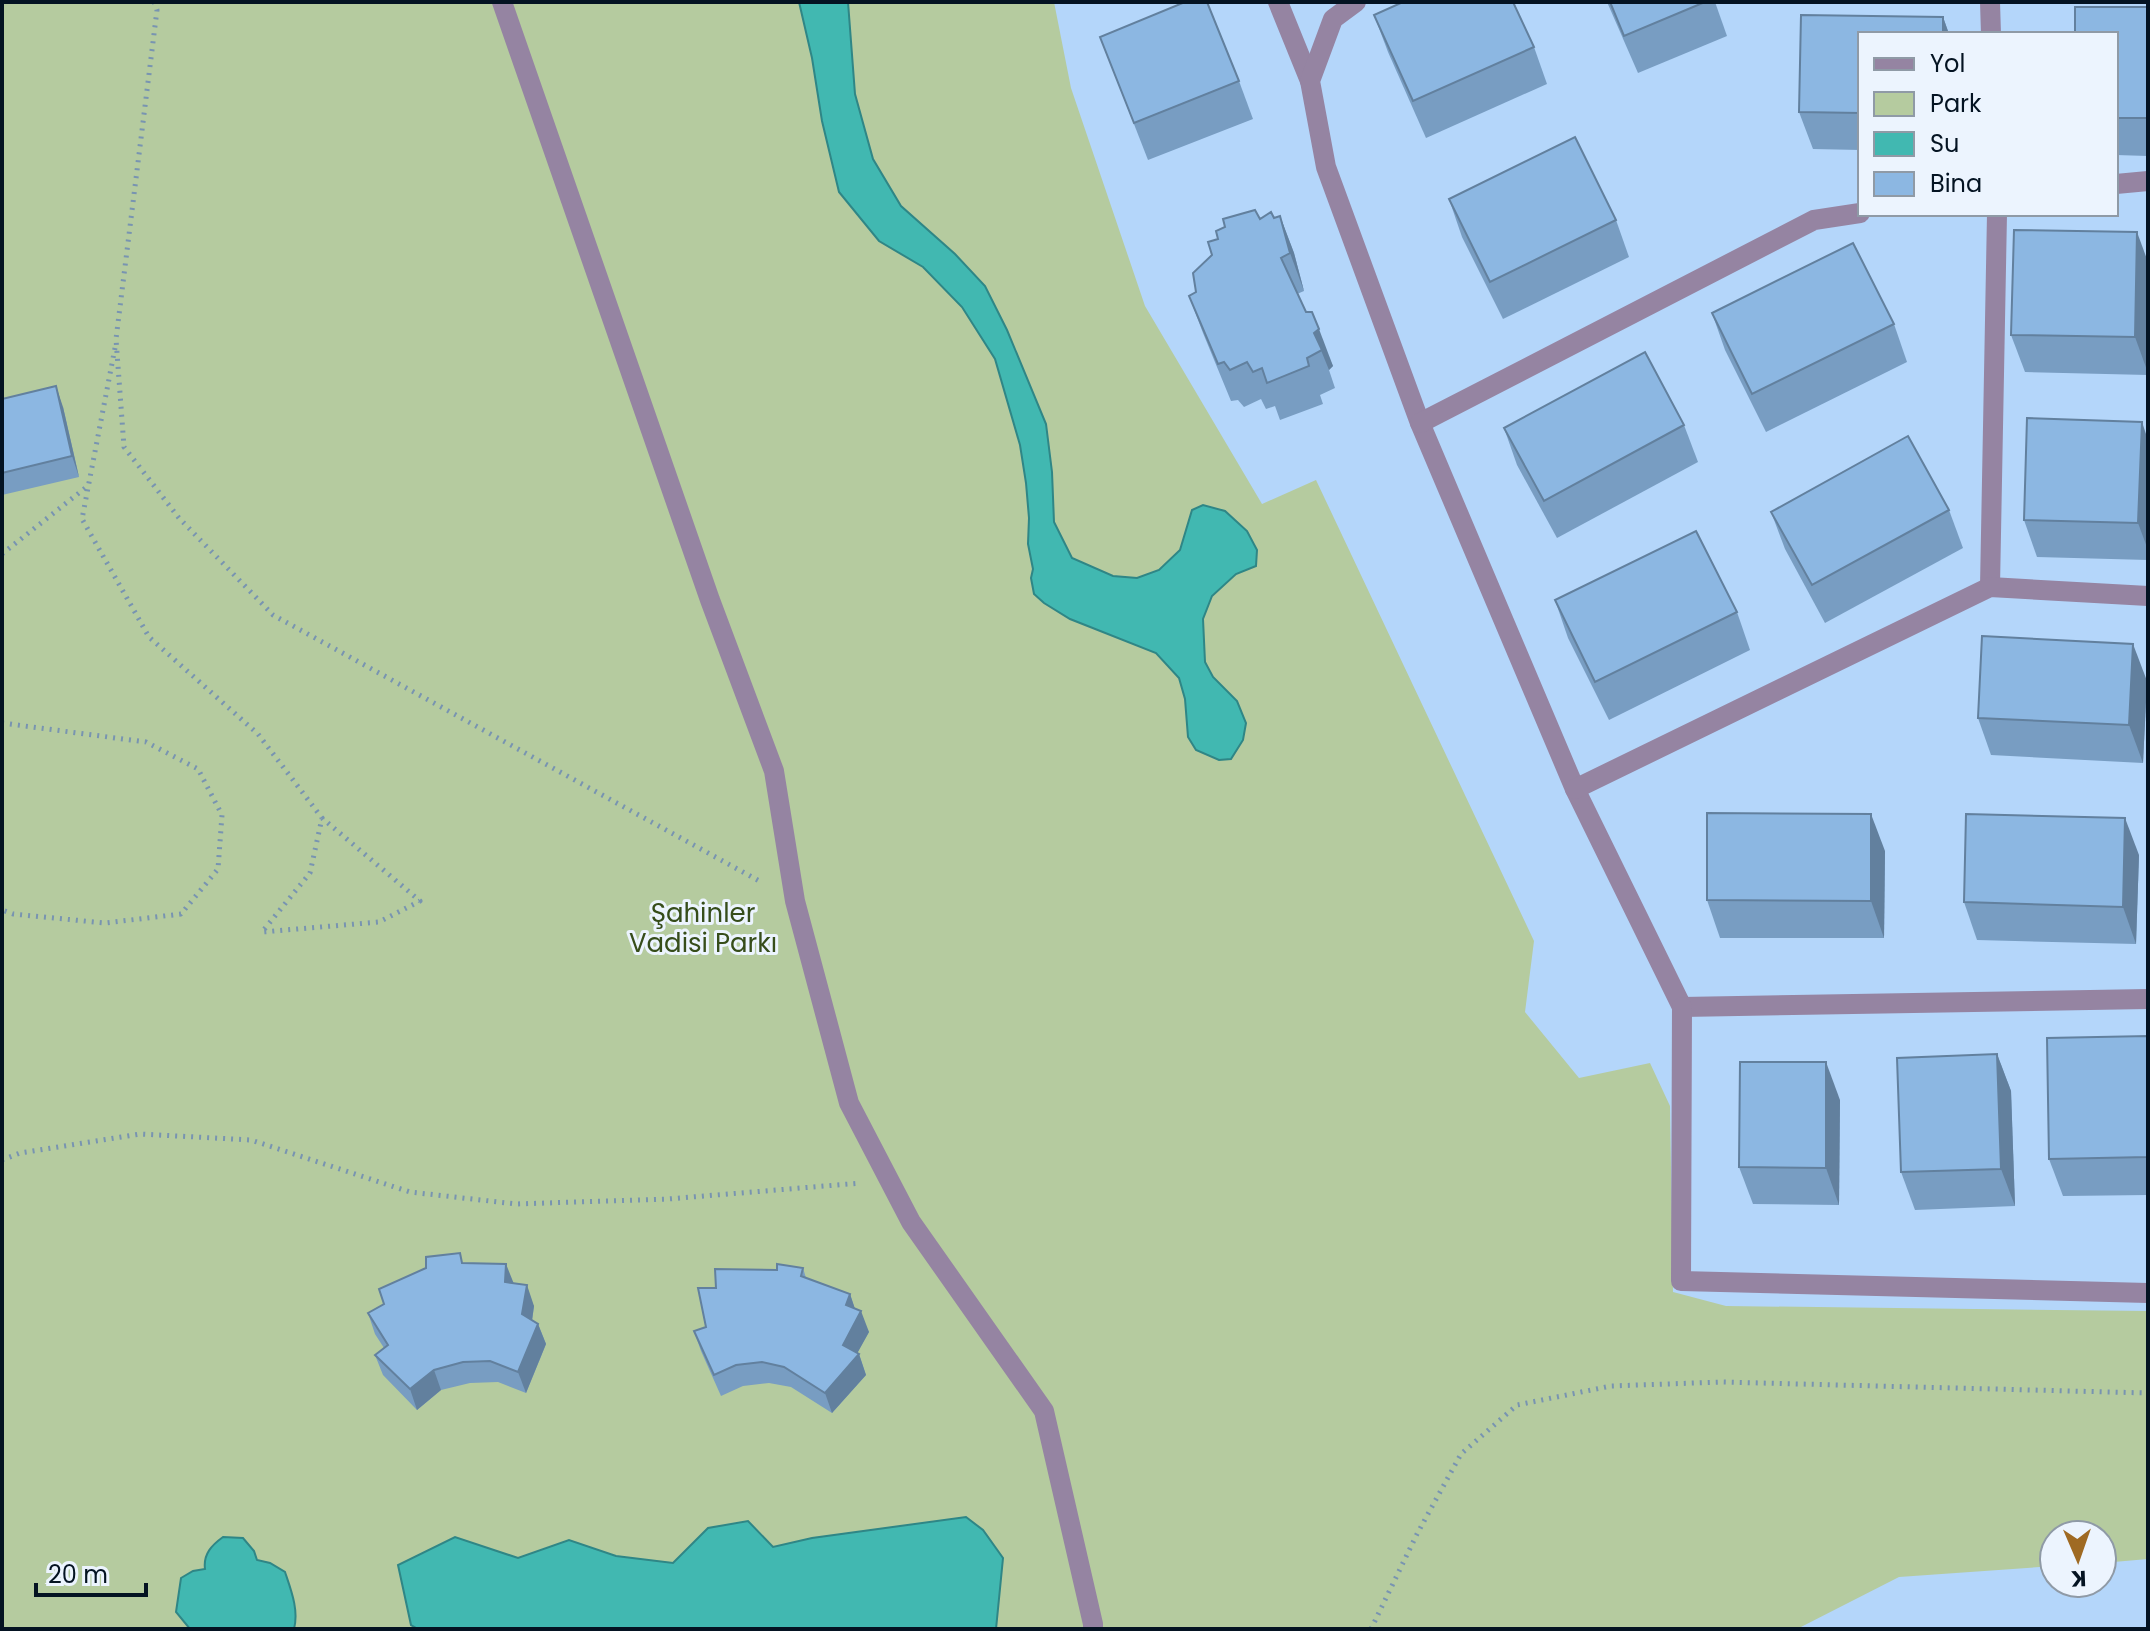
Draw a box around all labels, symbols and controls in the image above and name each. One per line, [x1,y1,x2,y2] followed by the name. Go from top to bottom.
[1858,32,2118,216] legend
[1930,47,1965,80] text: Yol
[1930,87,1982,120] text: Park
[1930,127,1959,160] text: Su
[1930,167,1982,200] text: Bina
[629,895,777,961] park label: Şahinler Vadisi Parkı
[2038,1519,2118,1599] north arrow
[36,1547,146,1597] scale bar
[48,1558,108,1591] text: 20 m
[2070,1563,2087,1594] text: K

